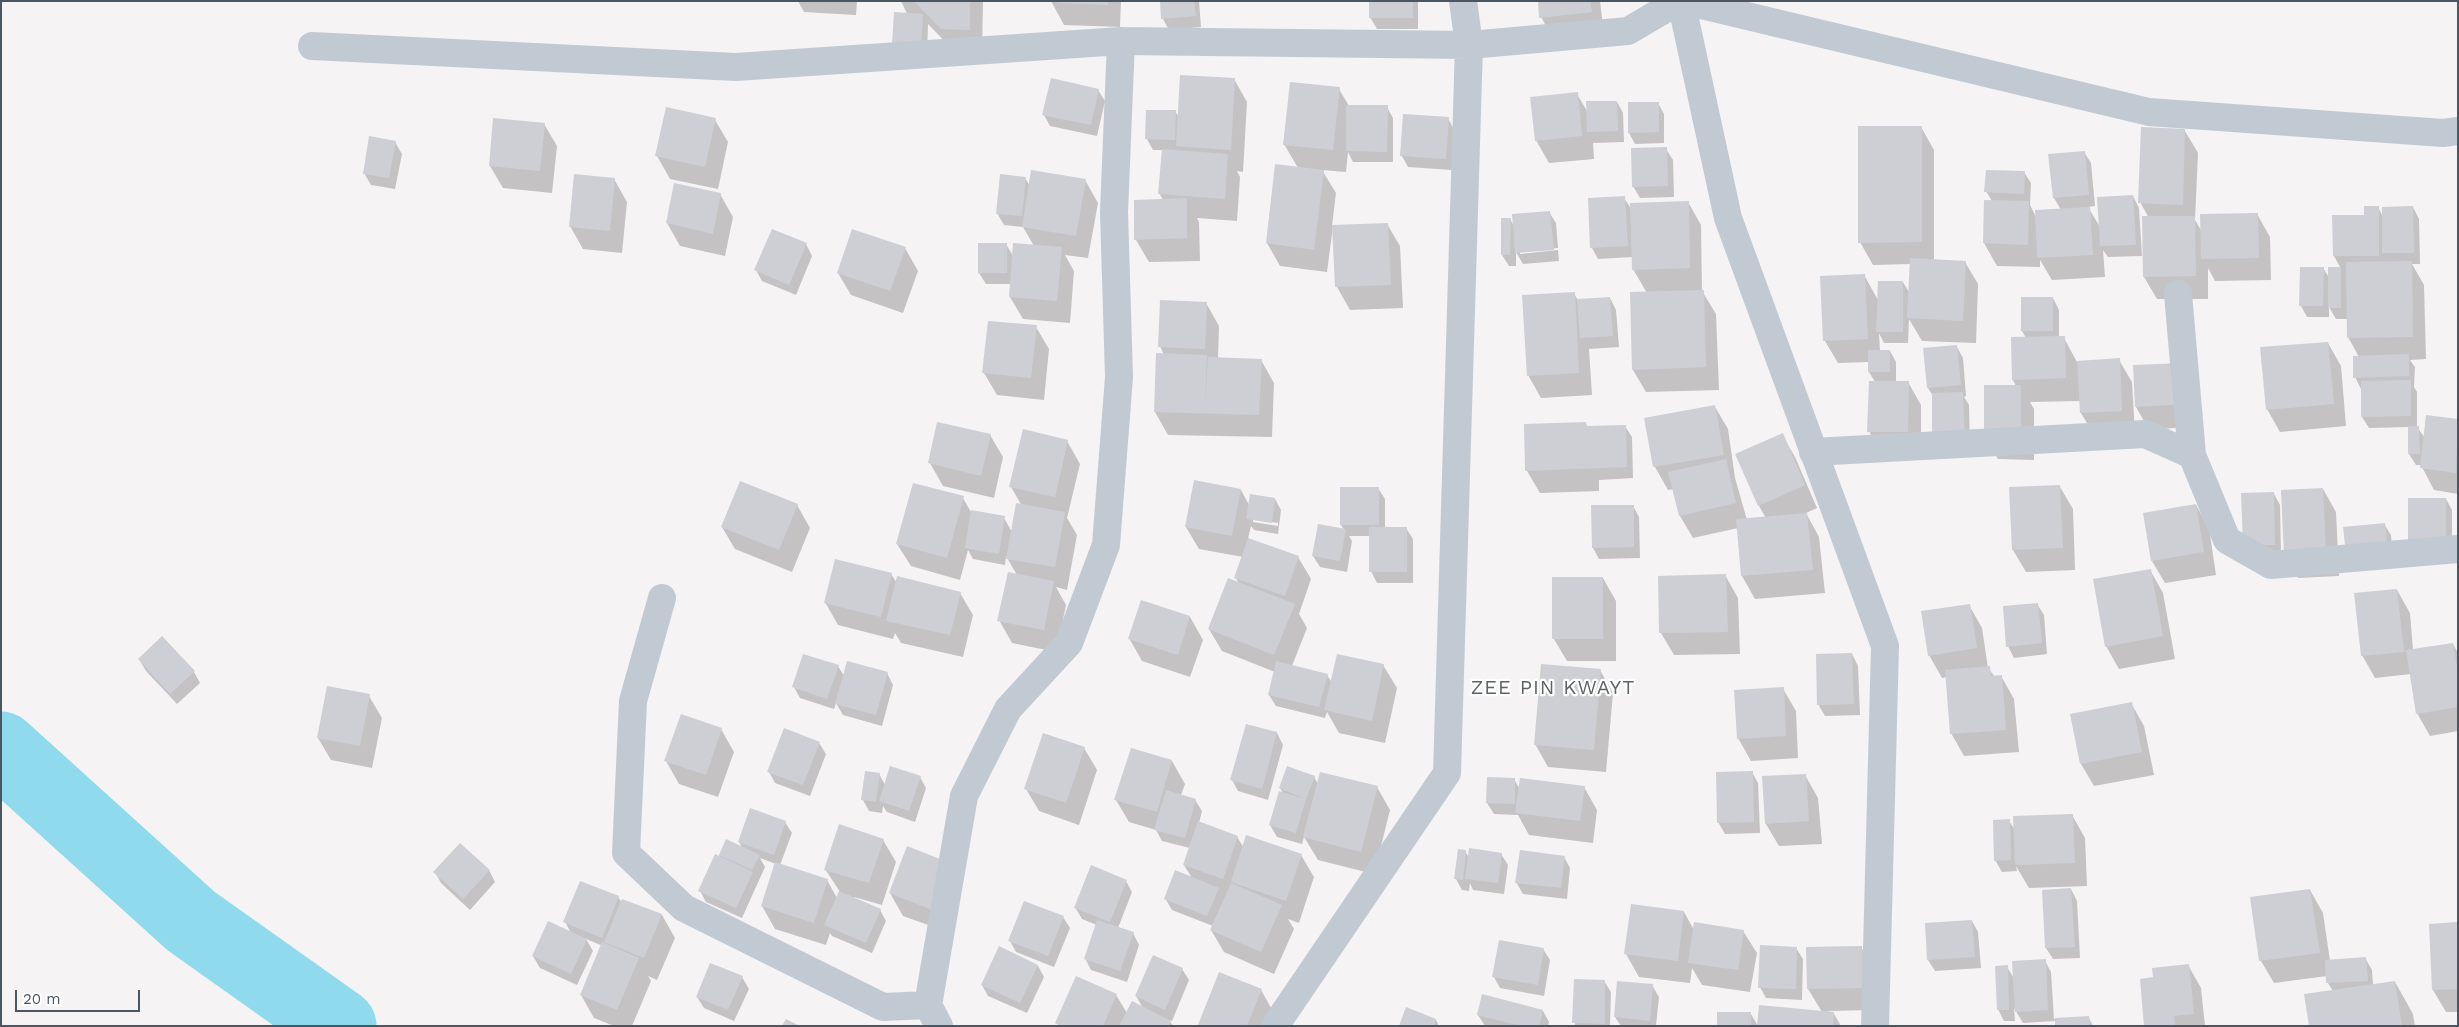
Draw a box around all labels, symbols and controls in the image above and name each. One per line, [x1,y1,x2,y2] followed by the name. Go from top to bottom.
[1469,676,1637,700] district label: ZEE PIN KWAYT
[18,980,142,1012] scale bar
[23,990,61,1008] text: 20 m

